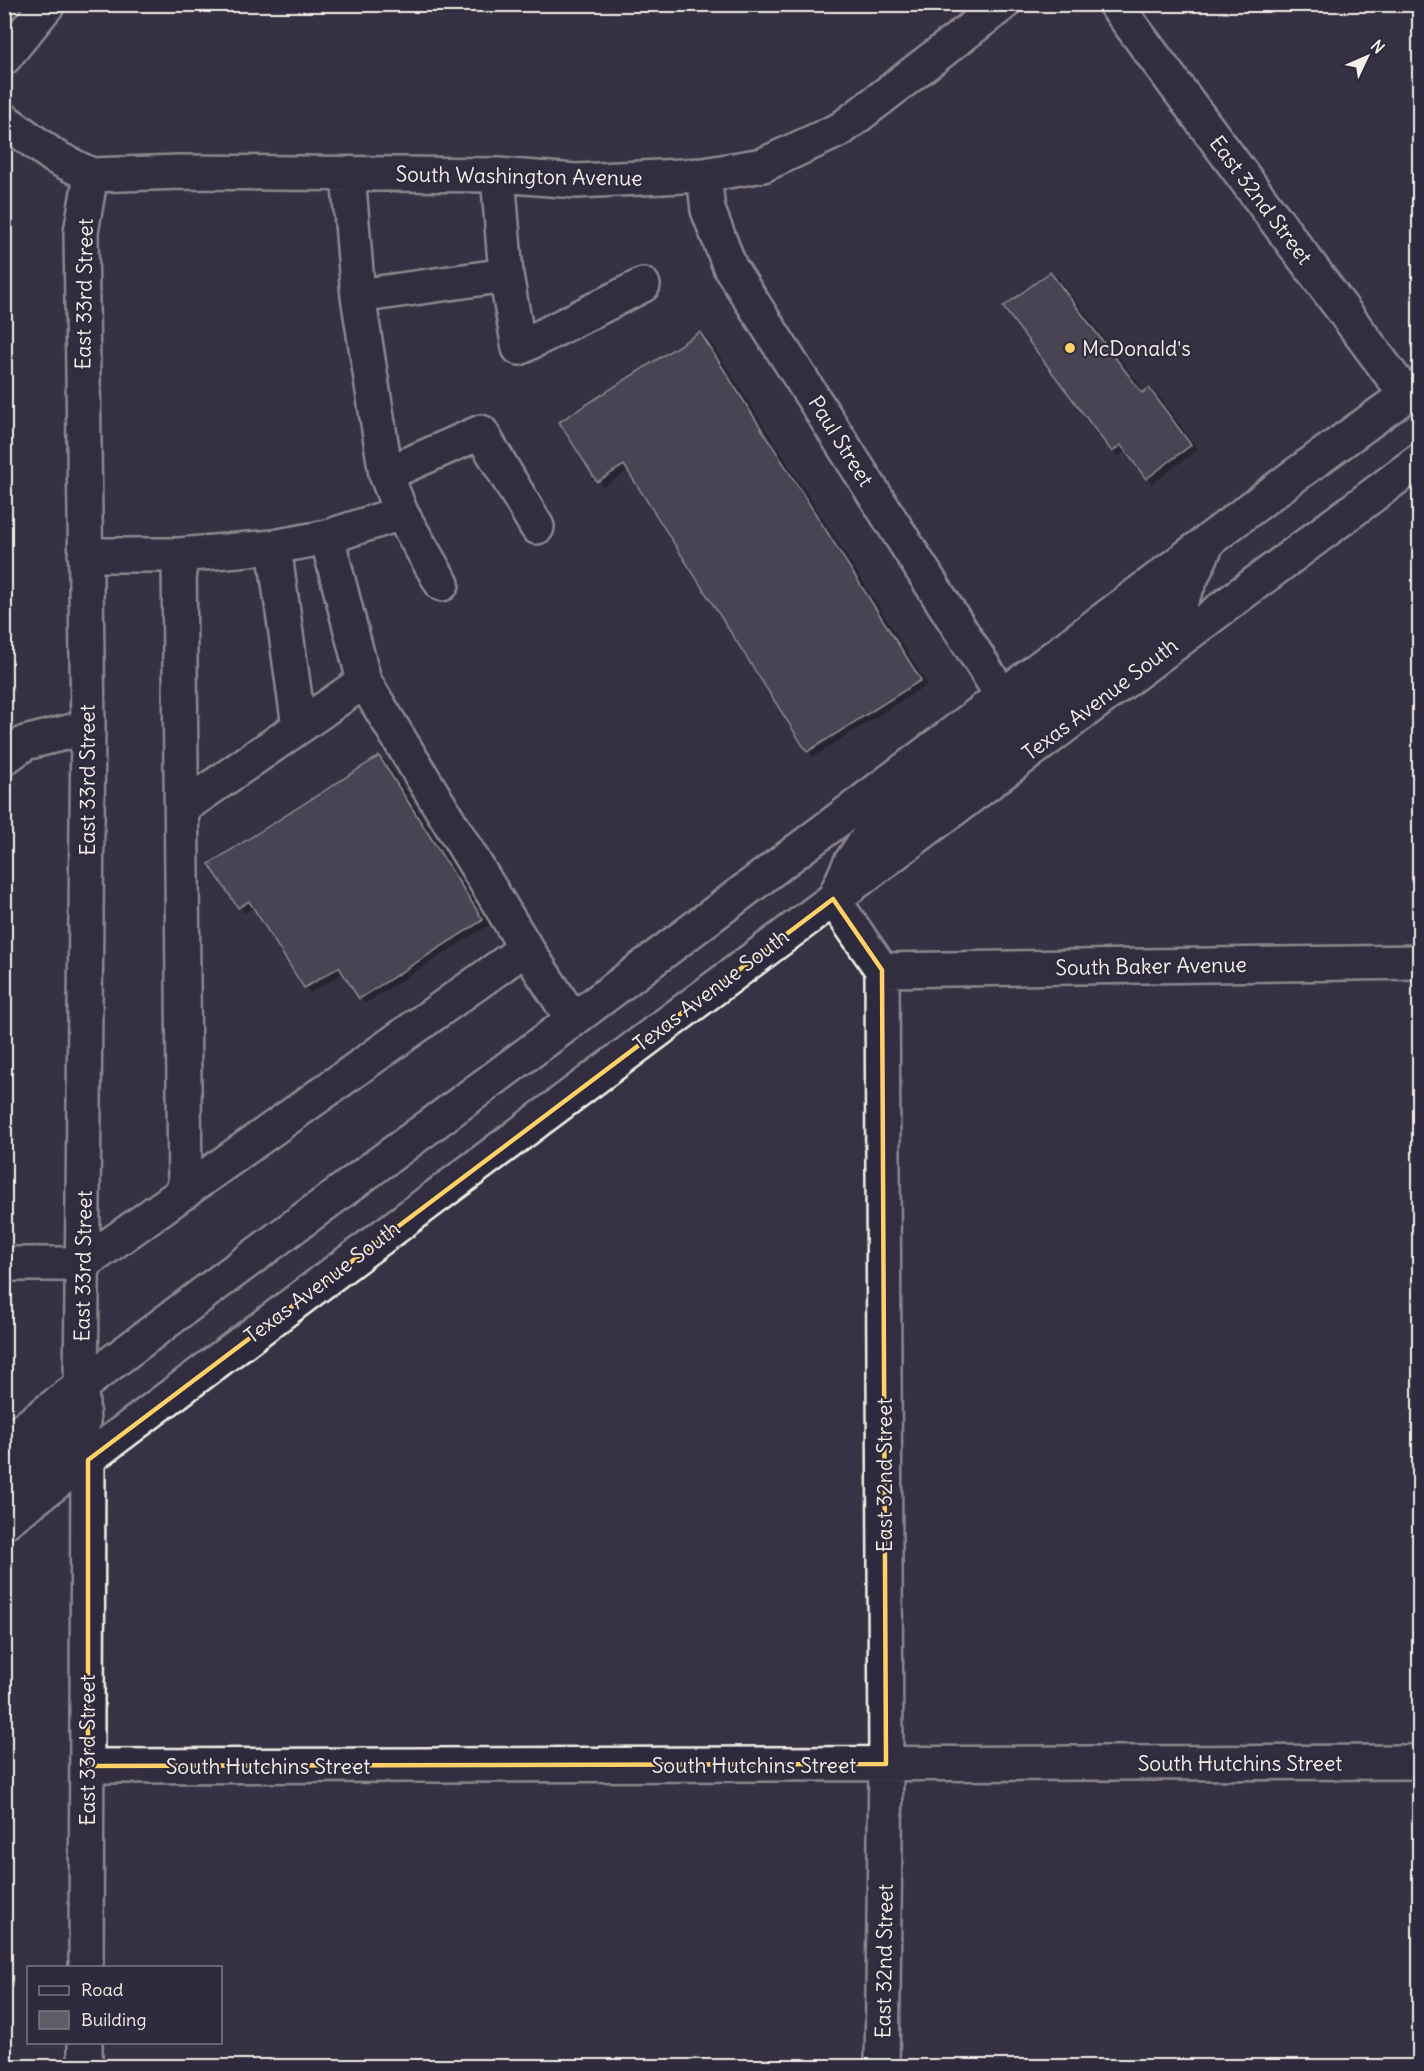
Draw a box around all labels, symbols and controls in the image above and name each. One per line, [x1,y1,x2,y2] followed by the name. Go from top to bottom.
[1337,27,1397,87] north arrow
[1367,36,1389,58] text: N
[1204,130,1318,270] street label: East 32nd Street
[395,160,643,192] street label: South Washington Avenue
[69,218,99,370] street label: East 33rd Street
[1082,335,1191,362] place label: McDonald's
[1063,341,1077,355] marker: McDonald's
[803,391,879,491] street label: Paul Street
[1017,632,1183,766] street label: Texas Avenue South
[74,704,101,856] street label: East 33rd Street
[628,923,794,1057] street label: Texas Avenue South
[1055,951,1247,981] street label: South Baker Avenue
[68,1190,98,1342] street label: East 33rd Street
[239,1215,405,1349] street label: Texas Avenue South
[871,1398,898,1552] street label: East 32nd Street
[74,1674,101,1826] street label: East 33rd Street
[1138,1750,1342,1777] street label: South Hutchins Street
[652,1752,856,1779] street label: South Hutchins Street
[166,1753,370,1780] street label: South Hutchins Street
[869,1883,899,2039] street label: East 32nd Street
[27,1966,222,2044] legend
[81,1978,124,2001] text: Road
[81,2008,146,2031] text: Building

